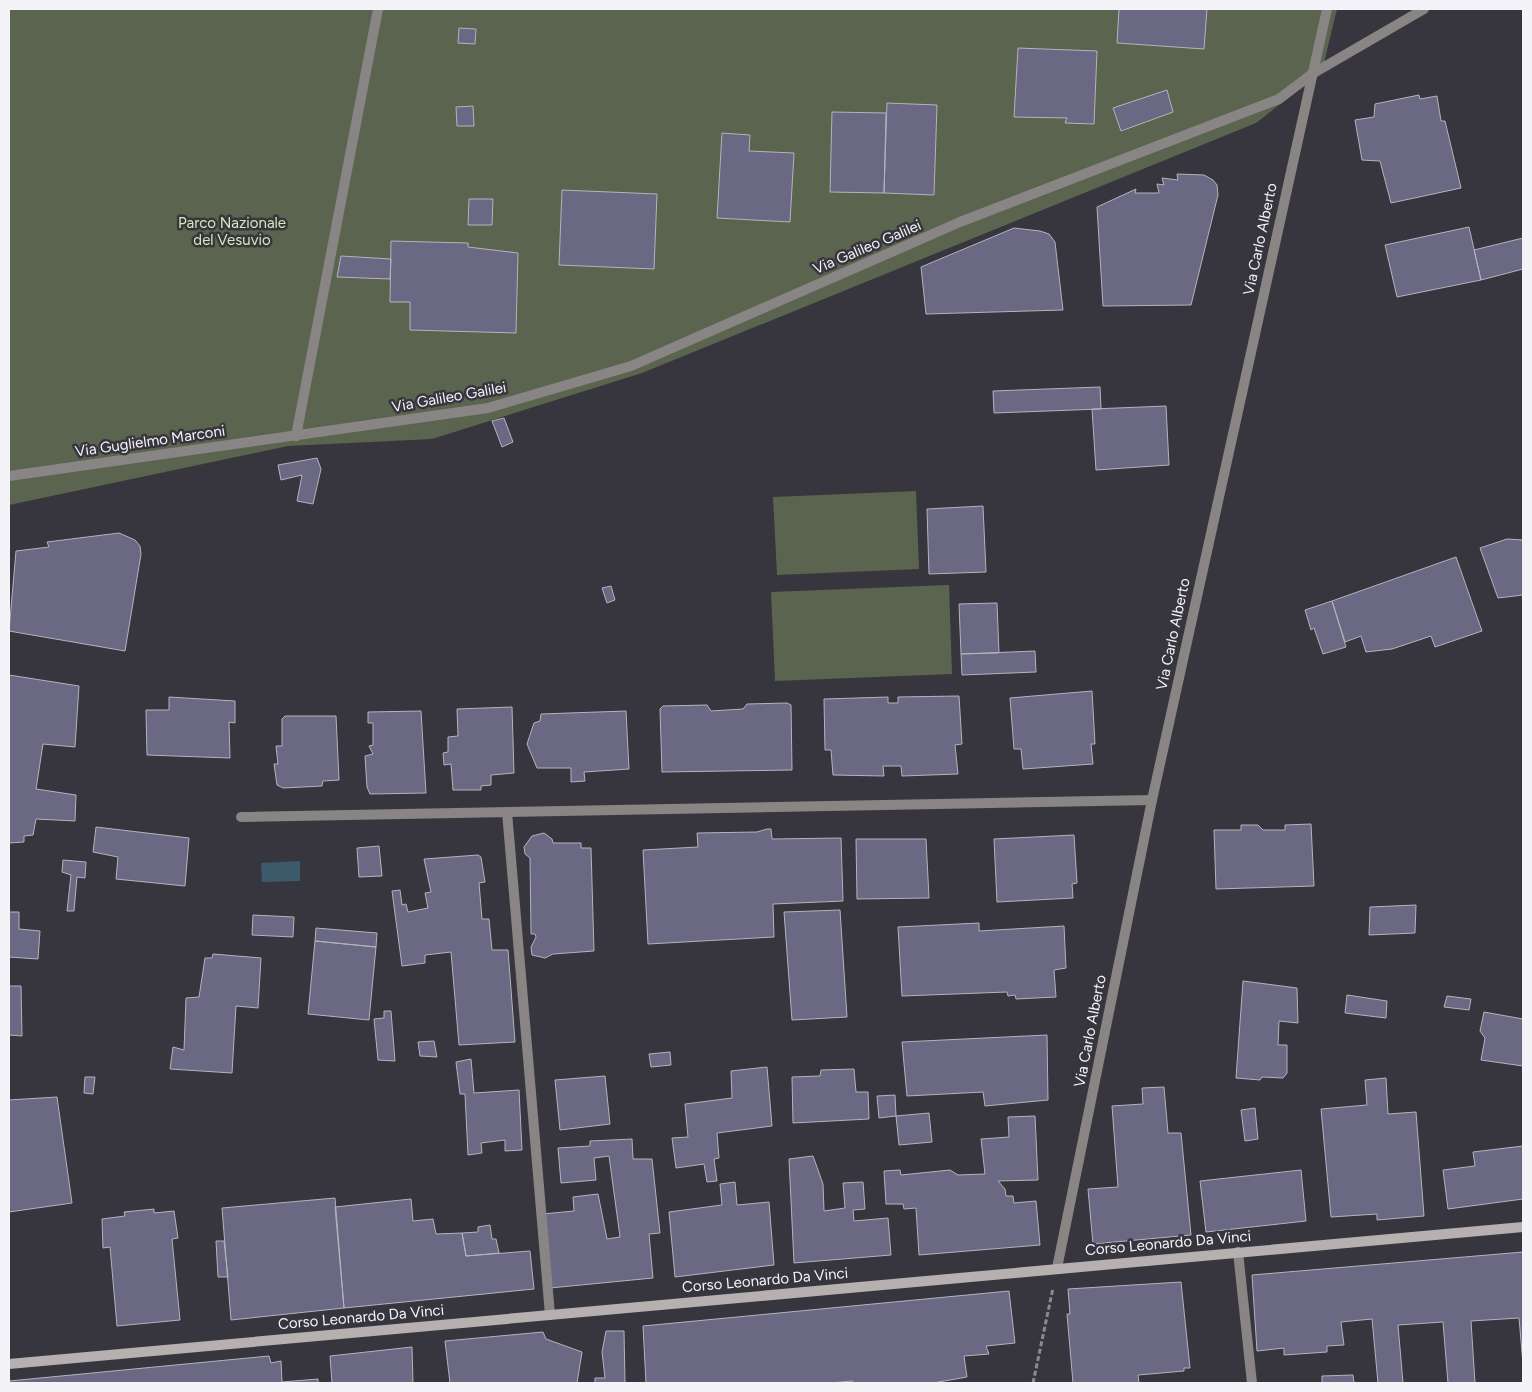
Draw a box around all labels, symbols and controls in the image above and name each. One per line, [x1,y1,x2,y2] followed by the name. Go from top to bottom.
[1239,181,1281,297] street label: Via Carlo Alberto
[178,214,286,249] park label: Parco Nazionale del Vesuvio
[810,216,924,278] street label: Via Galileo Galilei
[390,378,508,416] street label: Via Galileo Galilei
[74,422,226,460] street label: Via Guglielmo Marconi
[1152,576,1194,692] street label: Via Carlo Alberto
[1070,973,1110,1089] street label: Via Carlo Alberto
[1084,1227,1252,1259] street label: Corso Leonardo Da Vinci
[681,1264,849,1296] street label: Corso Leonardo Da Vinci
[277,1301,445,1333] street label: Corso Leonardo Da Vinci

